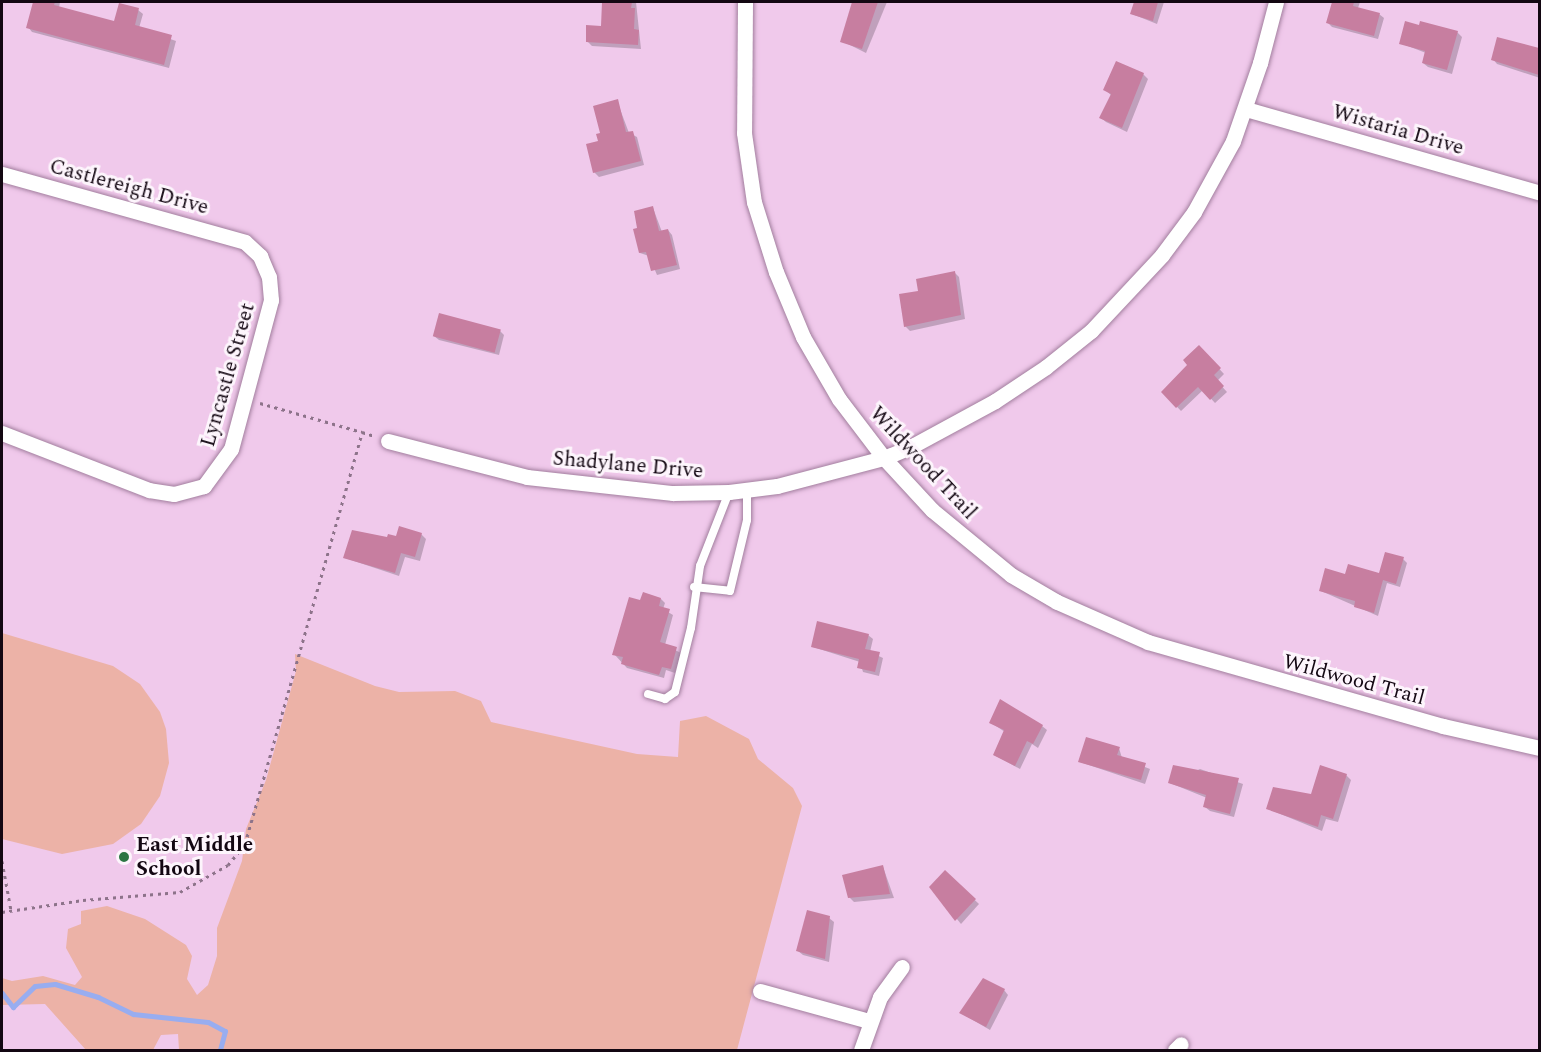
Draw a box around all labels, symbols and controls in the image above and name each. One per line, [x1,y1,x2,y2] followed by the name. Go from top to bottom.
[1329,99,1467,161] street label: Wistaria Drive
[47,154,211,220] street label: Castlereigh Drive
[195,300,261,450] street label: Lyncastle Street
[864,401,982,525] street label: Wildwood Trail
[552,446,704,484] street label: Shadylane Drive
[1280,649,1428,711] street label: Wildwood Trail
[136,832,253,882] place label: East Middle School
[117,850,131,864] marker: East Middle School

